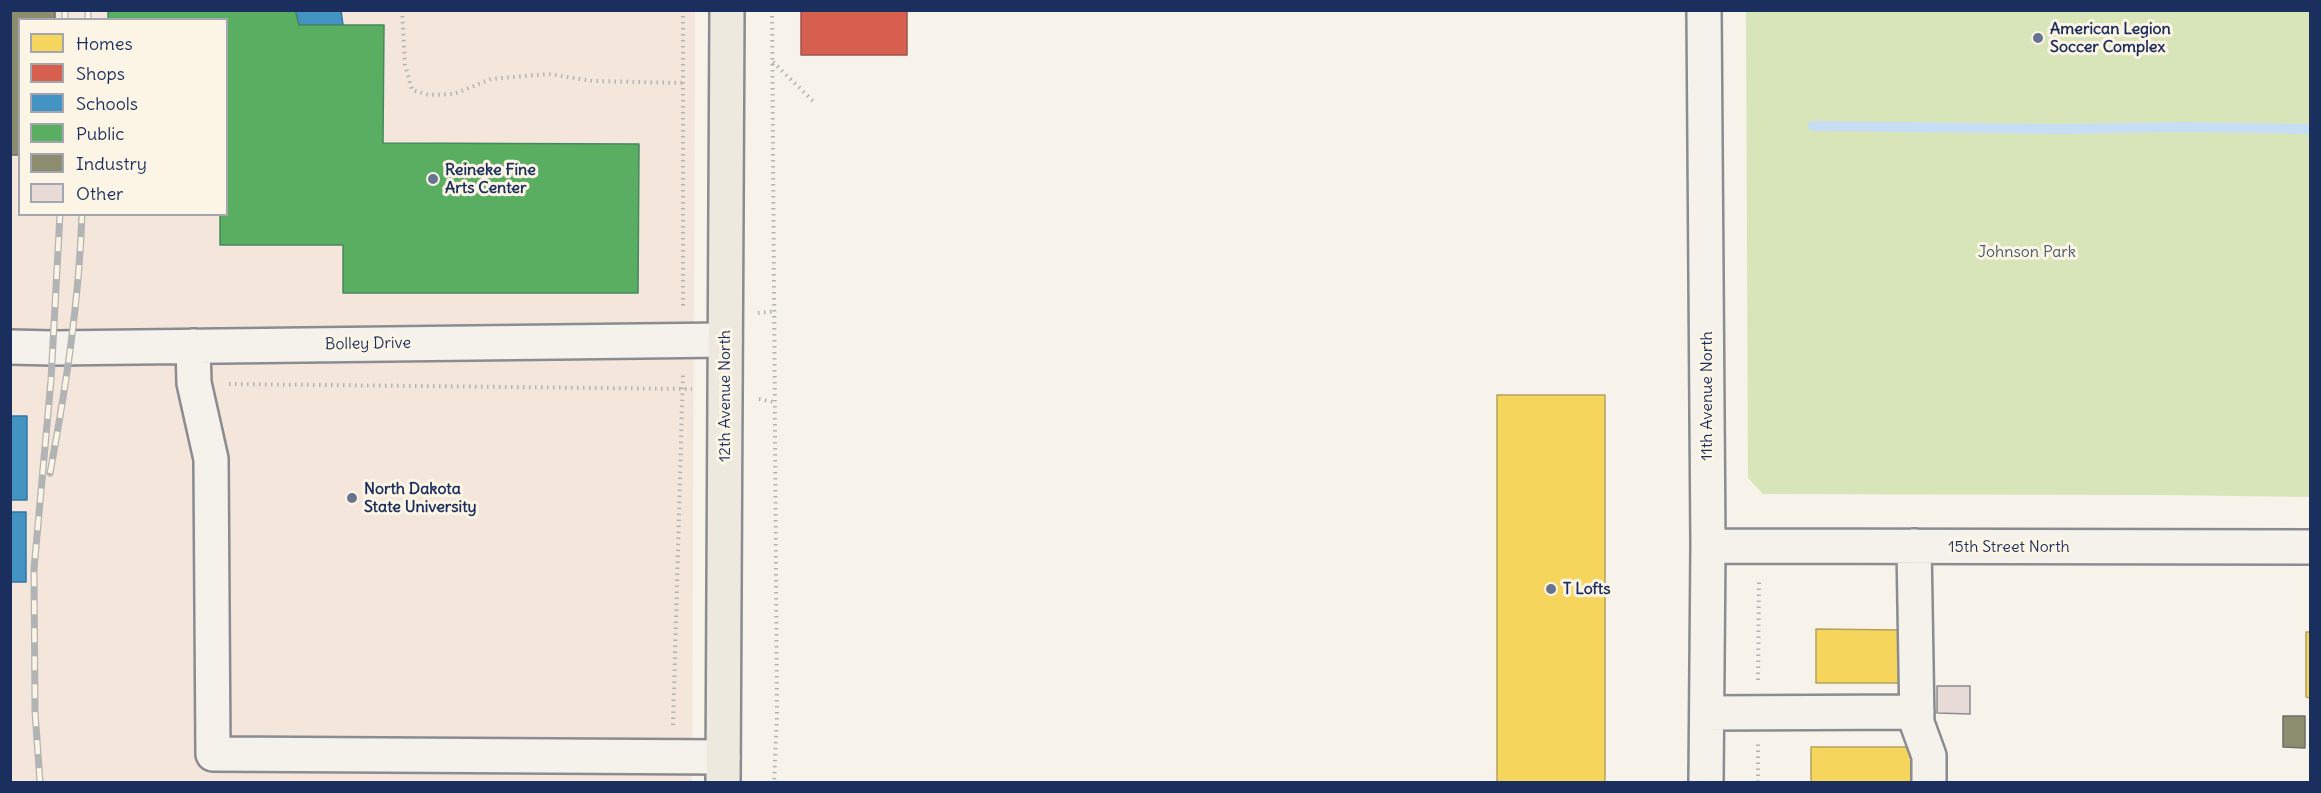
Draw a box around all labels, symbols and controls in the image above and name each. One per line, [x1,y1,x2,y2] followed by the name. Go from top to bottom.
[18,18,228,216] legend
[2050,19,2171,57] place label: American Legion Soccer Complex
[2031,31,2045,45] marker: American Legion Soccer Complex
[76,32,133,55] text: Homes
[76,62,125,85] text: Shops
[76,92,138,115] text: Schools
[76,122,125,145] text: Public
[76,152,147,175] text: Industry
[445,160,536,198] place label: Reineke Fine Arts Center
[426,172,440,186] marker: Reineke Fine Arts Center
[76,182,123,205] text: Other
[1978,242,2076,262] park label: Johnson Park
[715,330,735,462] street label: 12th Avenue North
[1697,331,1717,461] street label: 11th Avenue North
[325,334,411,354] street label: Bolley Drive
[364,479,477,517] place label: North Dakota State University
[345,491,359,505] marker: North Dakota State University
[1948,537,2070,557] street label: 15th Street North
[1563,579,1610,599] place label: T Lofts
[1544,582,1558,596] marker: T Lofts

